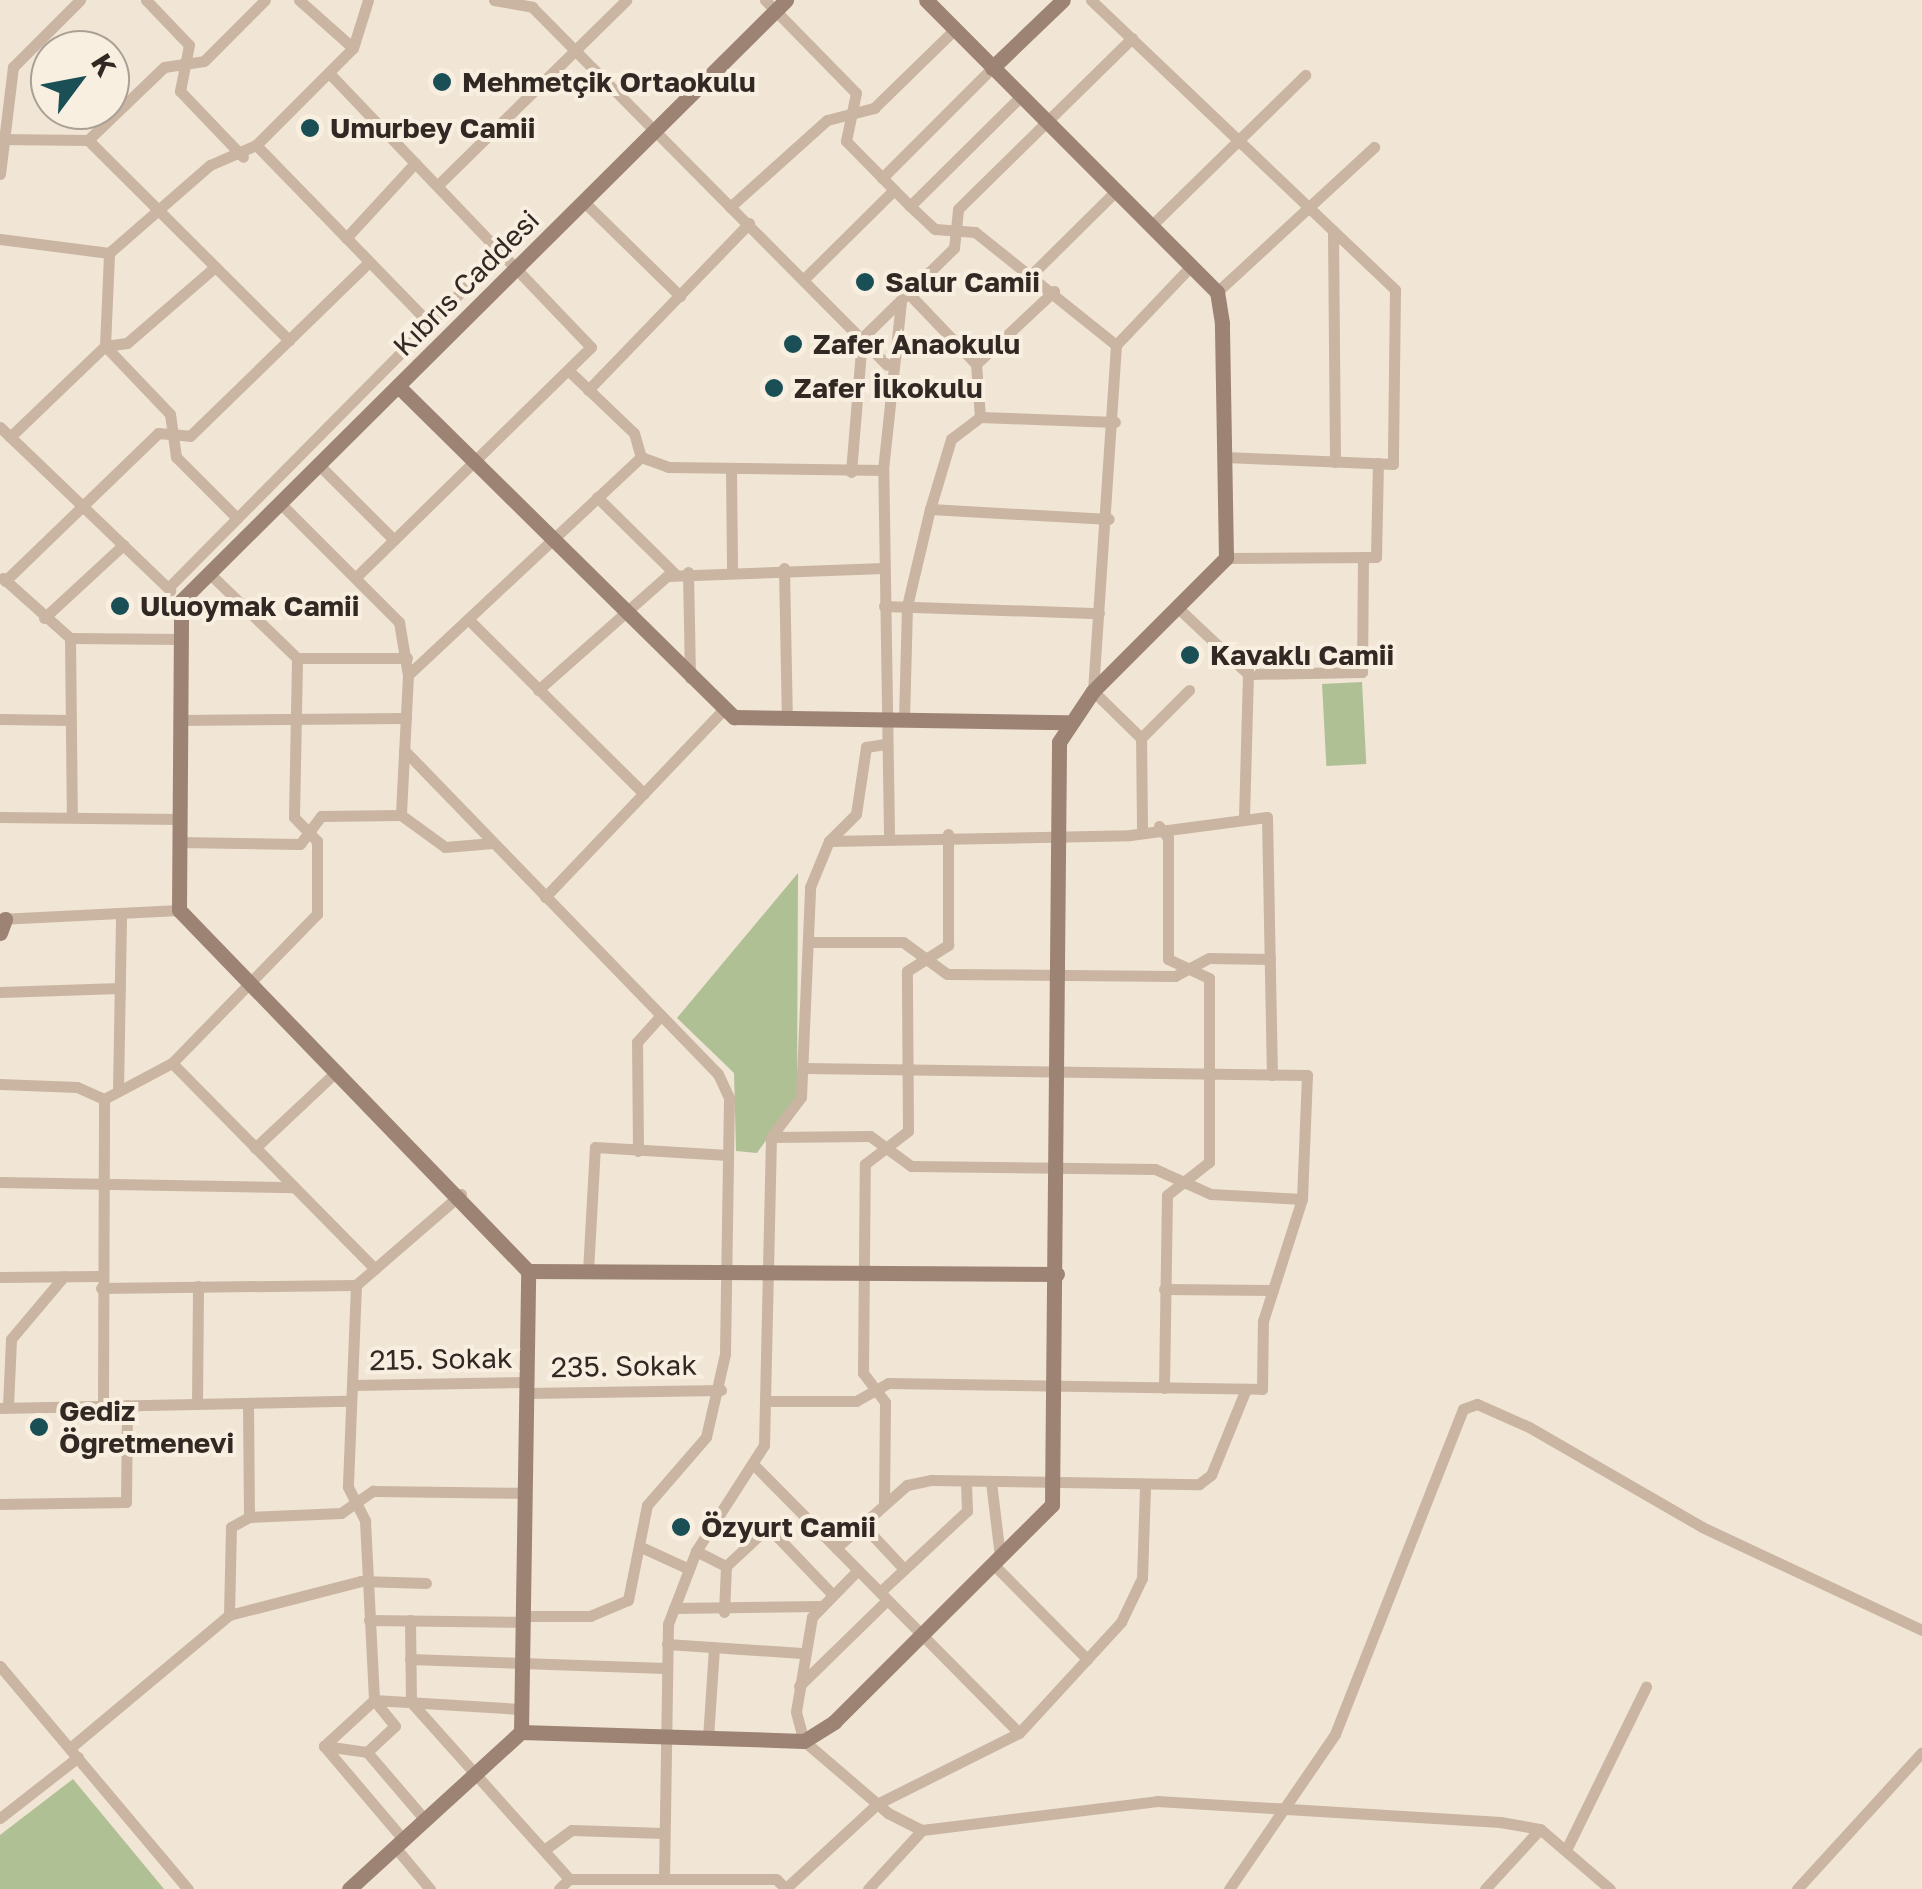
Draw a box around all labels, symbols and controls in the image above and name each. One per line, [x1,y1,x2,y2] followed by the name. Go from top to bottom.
[30,30,130,130] north arrow
[85,48,124,82] text: K
[462,65,756,99] place label: Mehmetçik Ortaokulu
[431,71,453,93] marker: Mehmetçik Ortaokulu
[330,111,535,145] place label: Umurbey Camii
[299,117,321,139] marker: Umurbey Camii
[386,203,546,363] street label: Kıbrıs Caddesi
[885,265,1040,299] place label: Salur Camii
[854,271,876,293] marker: Salur Camii
[813,327,1020,361] place label: Zafer Anaokulu
[782,333,804,355] marker: Zafer Anaokulu
[794,371,983,405] place label: Zafer İlkokulu
[763,377,785,399] marker: Zafer İlkokulu
[140,589,359,623] place label: Uluoymak Camii
[109,595,131,617] marker: Uluoymak Camii
[1210,638,1394,672] place label: Kavaklı Camii
[1179,644,1201,666] marker: Kavaklı Camii
[369,1341,513,1377] street label: 215. Sokak
[551,1348,697,1384] street label: 235. Sokak
[59,1394,234,1460] place label: Gediz Öğretmenevi
[28,1416,50,1438] marker: Gediz Öğretmenevi
[701,1510,876,1544] place label: Özyurt Camii
[670,1516,692,1538] marker: Özyurt Camii

